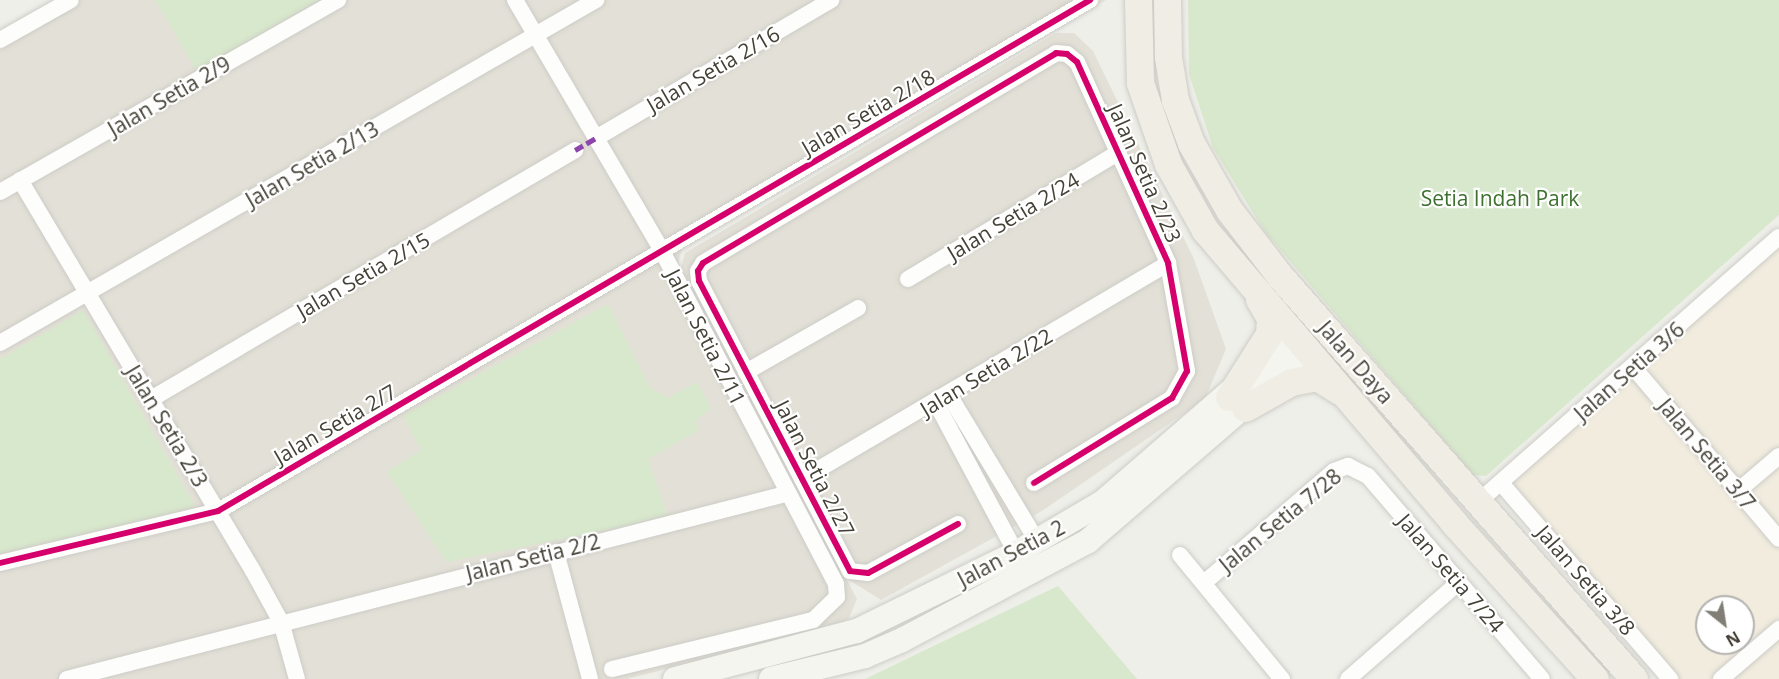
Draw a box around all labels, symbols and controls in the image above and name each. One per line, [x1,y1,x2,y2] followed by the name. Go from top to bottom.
[642,21,784,117] street label: Jalan Setia 2/16
[103,51,235,141] street label: Jalan Setia 2/9
[797,64,939,160] street label: Jalan Setia 2/18
[1103,100,1187,246] street label: Jalan Setia 2/23
[241,116,383,212] street label: Jalan Setia 2/13
[942,167,1084,265] street label: Jalan Setia 2/24
[1421,185,1579,211] park label: Setia Indah Park
[292,227,434,323] street label: Jalan Setia 2/15
[661,265,751,409] street label: Jalan Setia 2/11
[1313,315,1399,409] street label: Jalan Daya
[1569,316,1689,426] street label: Jalan Setia 3/6
[915,323,1057,421] street label: Jalan Setia 2/22
[121,361,213,491] street label: Jalan Setia 2/3
[269,379,401,469] street label: Jalan Setia 2/7
[1653,393,1761,515] street label: Jalan Setia 3/7
[770,396,860,540] street label: Jalan Setia 2/27
[1214,463,1346,577] street label: Jalan Setia 7/28
[1392,508,1510,638] street label: Jalan Setia 7/24
[953,514,1069,592] street label: Jalan Setia 2
[1531,520,1641,640] street label: Jalan Setia 3/8
[463,528,603,586] street label: Jalan Setia 2/2
[1695,595,1755,655] north arrow
[1722,626,1744,652] text: N

